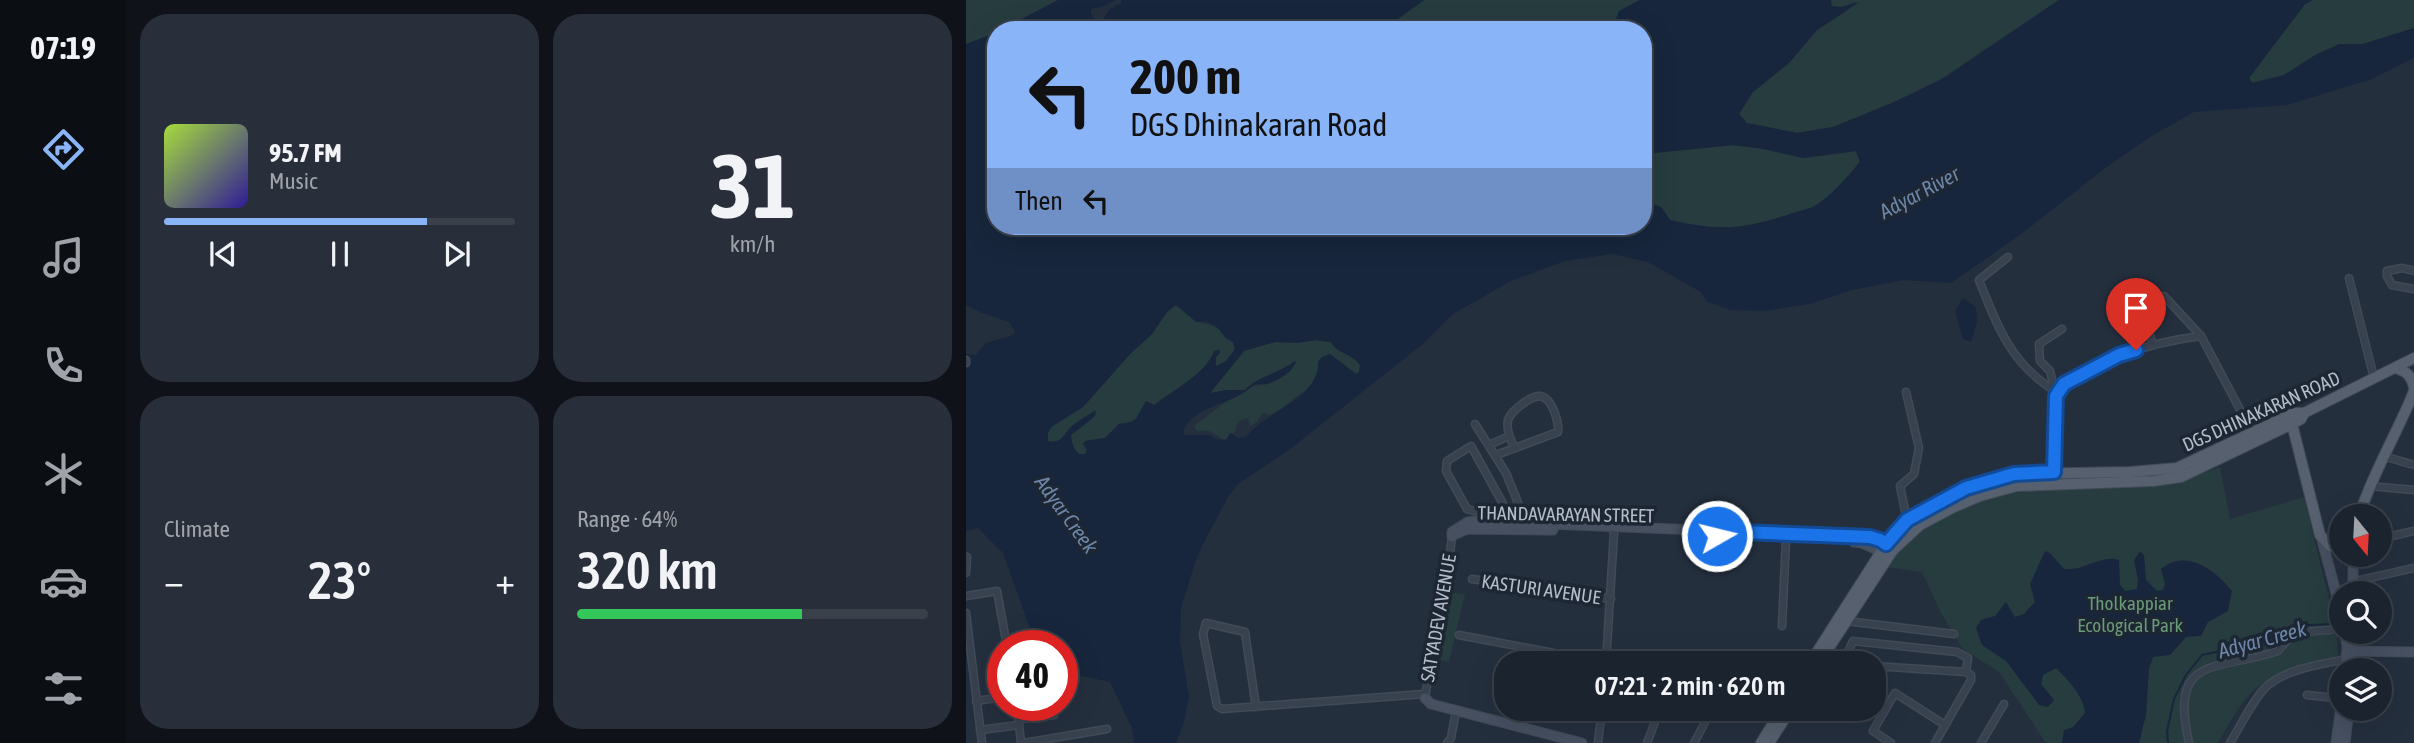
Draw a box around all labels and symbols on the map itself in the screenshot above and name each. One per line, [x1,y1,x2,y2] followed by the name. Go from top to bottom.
[1874,161,1964,223] water label: Adyar River
[2106,278,2166,350] pin
[2179,366,2343,456] street label: DGS DHINAKARAN ROAD
[1030,470,1104,558] water label: Adyar Creek
[1680,499,1754,573] position arrow
[1478,501,1655,527] street label: THANDAVARAYAN STREET
[2329,504,2392,567] north arrow
[1416,552,1460,684] street label: SATYADEV AVENUE
[1480,570,1602,608] street label: KASTURI AVENUE
[2077,592,2183,636] park label: Tholkappiar Ecological Park
[2214,616,2310,663] water label: Adyar Creek
[987,630,1078,721] speed limit sign: 40

